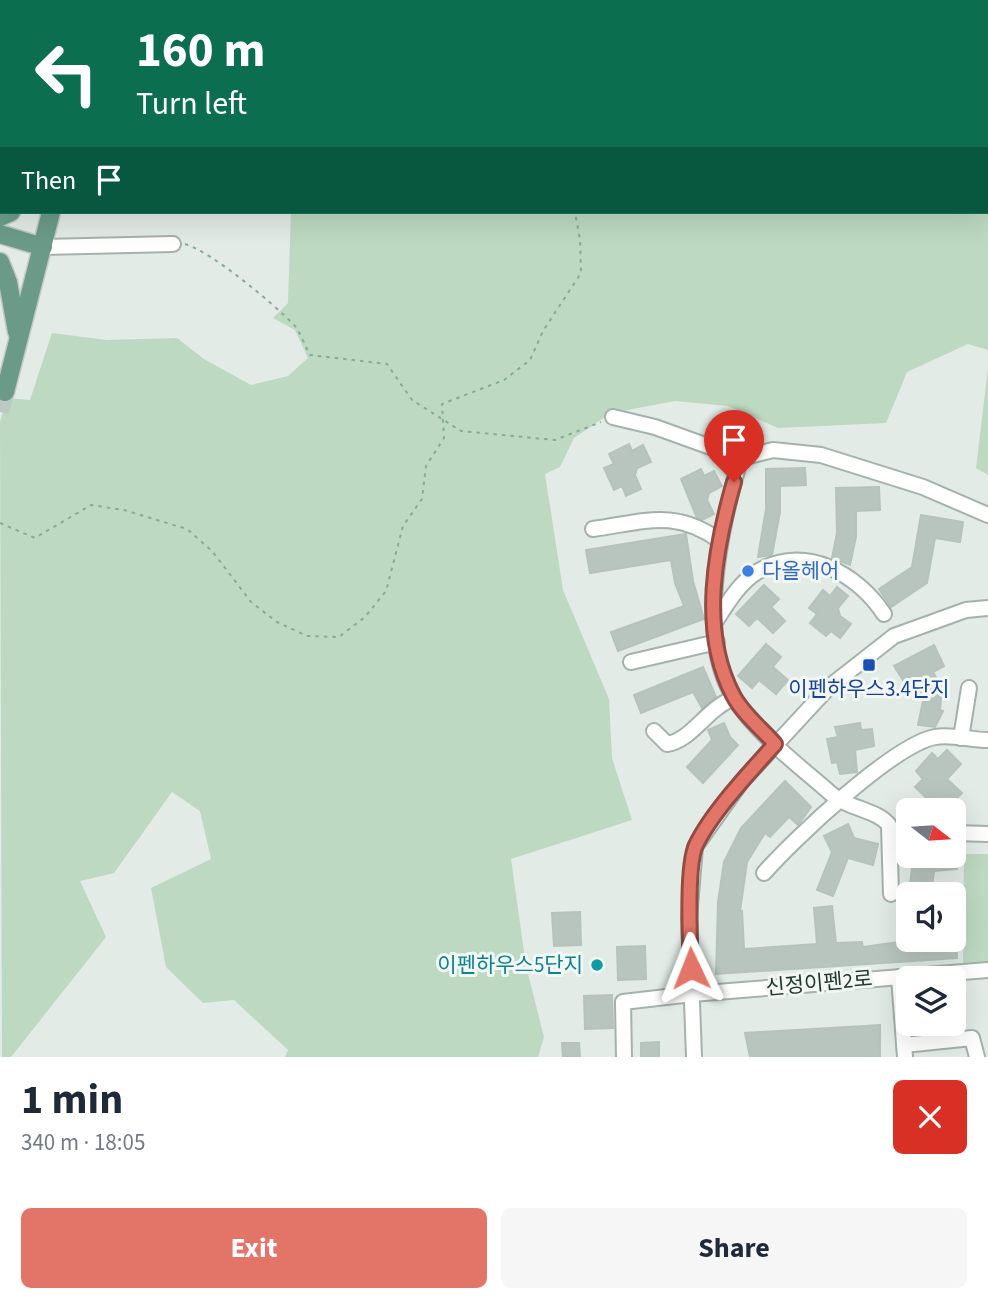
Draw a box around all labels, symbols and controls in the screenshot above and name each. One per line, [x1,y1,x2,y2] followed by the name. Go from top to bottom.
[136,16,265,86] text: 160 m
[21,28,112,119] icon: left
[136,81,247,127] text: Turn left
[90,161,128,199] icon: arrive
[21,162,76,199] text: Then
[704,410,764,482] pin
[715,421,753,459] icon: arrive
[762,556,839,586] place label: 다올헤어
[740,563,756,579] marker: 다올헤어
[861,657,877,673] marker: 이펜하우스3.4단지
[788,674,950,704] place label: 이펜하우스3.4단지
[896,798,966,868] north arrow
[896,798,966,1036] map controls
[896,882,966,952] button: sound
[654,931,728,1005] position arrow
[437,950,583,980] place label: 이펜하우스5단지
[589,957,605,973] marker: 이펜하우스5단지
[764,963,874,1003] street label: 신정이펜2로
[896,966,966,1036] button: layers
[21,1070,123,1130] text: 1 min
[893,1080,967,1154] button: close
[21,1126,145,1159] text: 340 m · 18:05
[21,1208,487,1288] button: Exit
[501,1208,967,1288] button: Share

